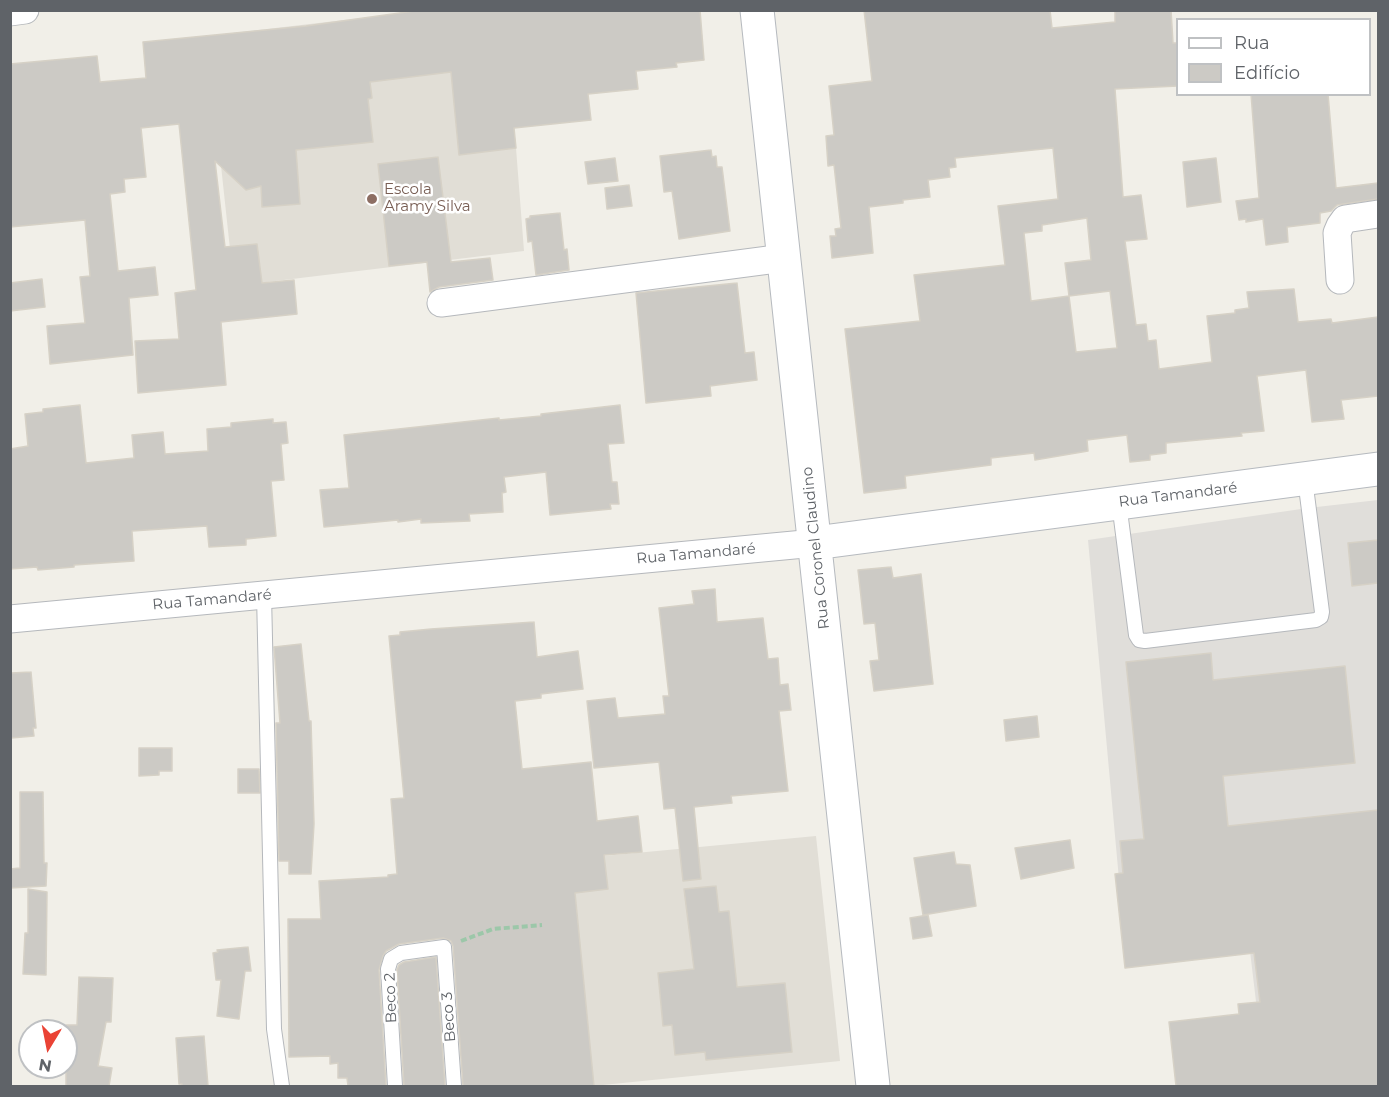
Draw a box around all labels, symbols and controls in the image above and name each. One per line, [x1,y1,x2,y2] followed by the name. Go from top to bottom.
[1176,18,1371,96] legend
[1234,32,1270,54] text: Rua
[1234,62,1300,84] text: Edifício
[384,181,471,216] place label: Escola Aramy Silva
[365,192,379,206] marker: Escola Aramy Silva
[799,466,833,630] street label: Rua Coronel Claudino
[1118,479,1238,511] street label: Rua Tamandaré
[636,540,756,568] street label: Rua Tamandaré
[152,586,272,614] street label: Rua Tamandaré
[381,972,401,1024] street label: Beco 2
[438,991,460,1043] street label: Beco 3
[18,1019,78,1079] north arrow
[37,1055,53,1076] text: N

